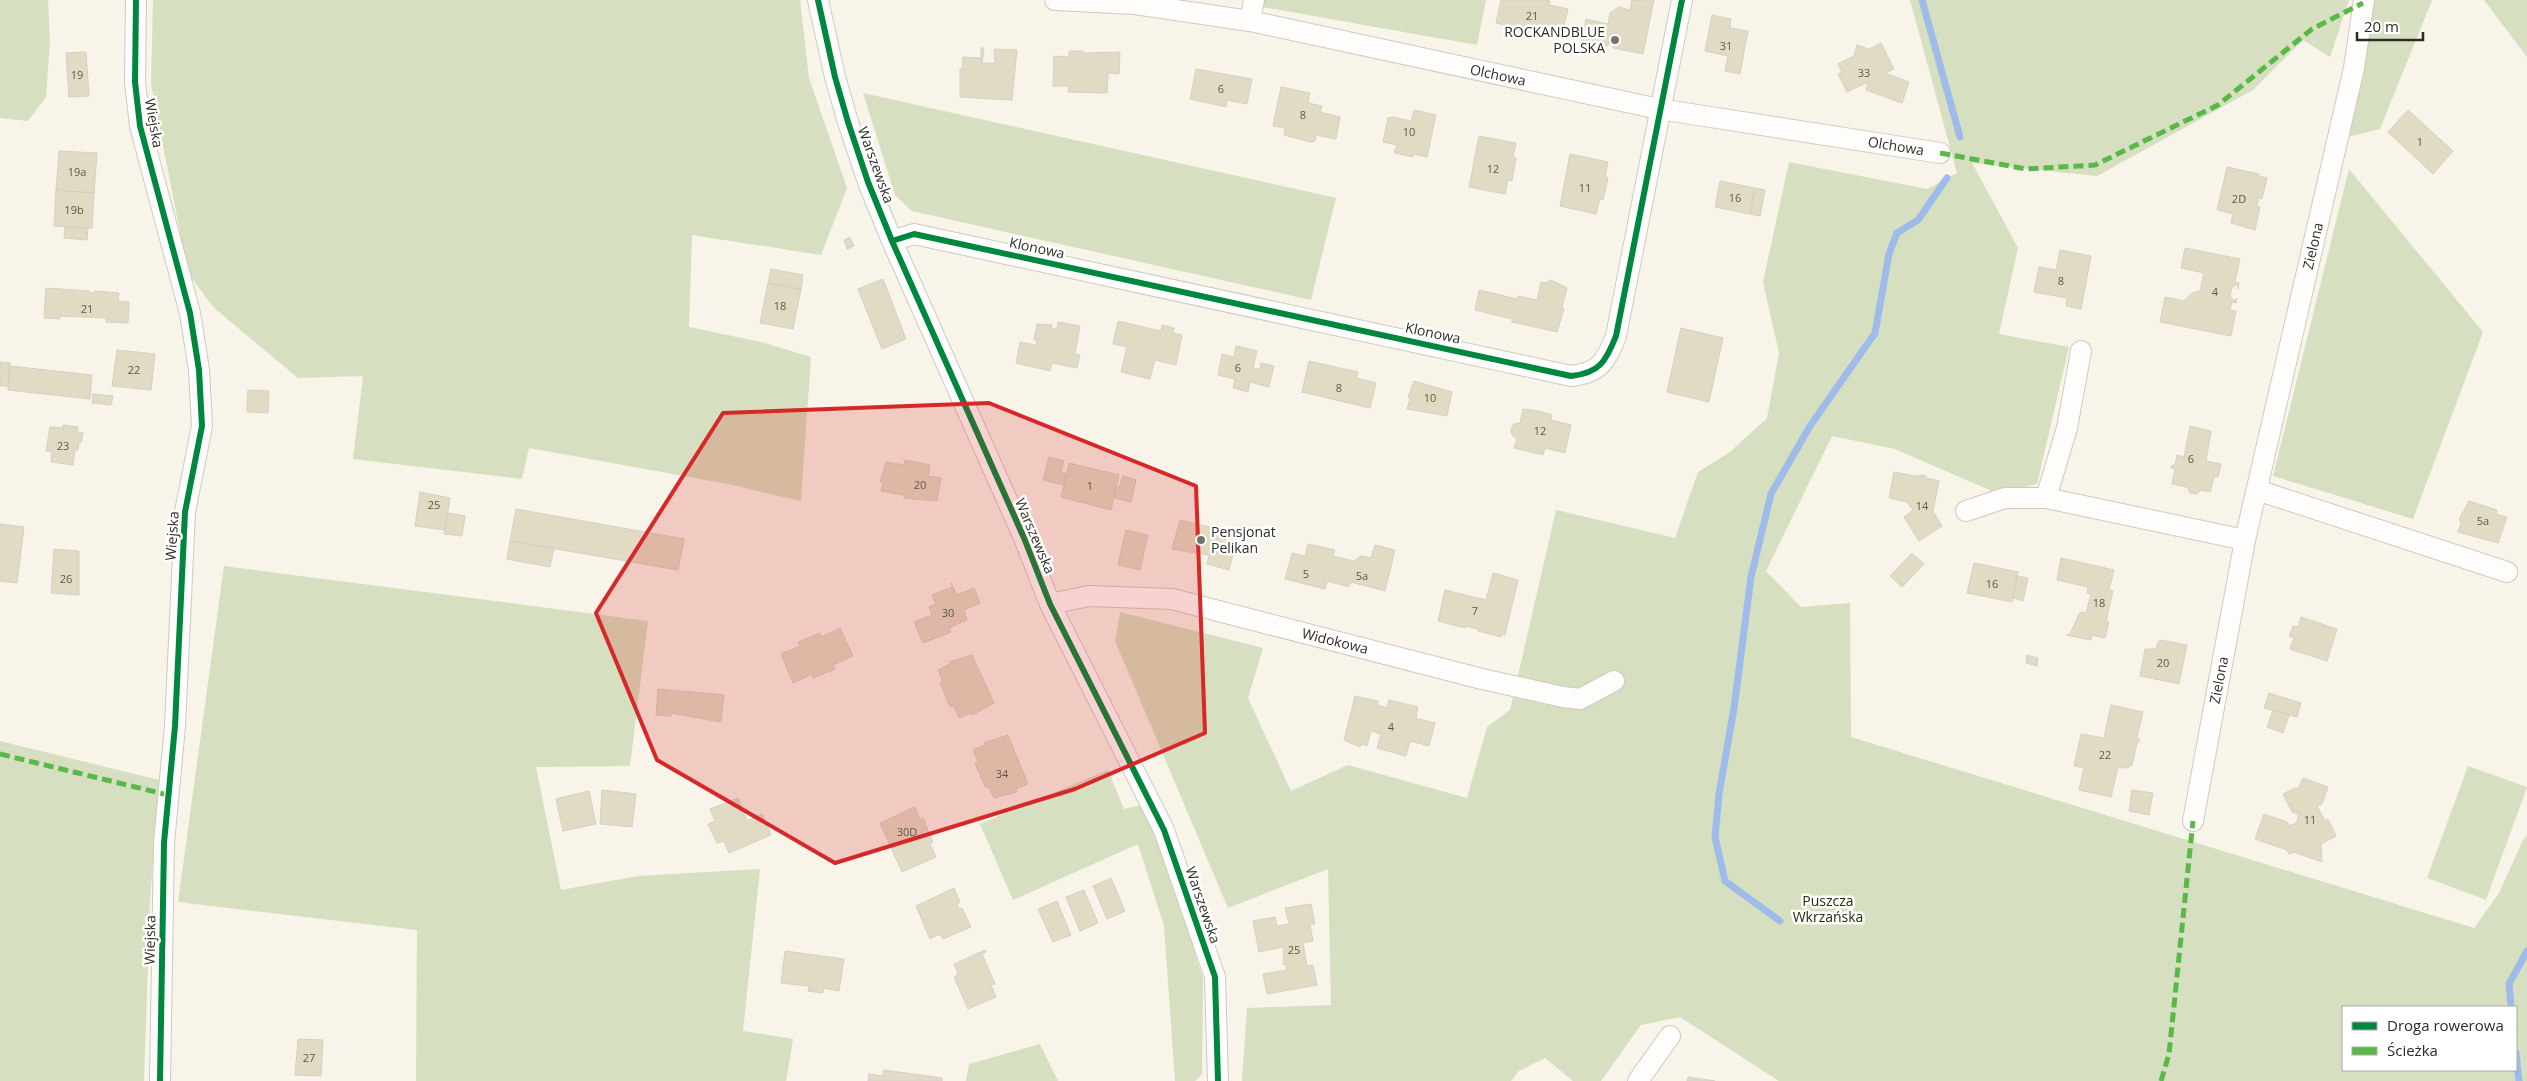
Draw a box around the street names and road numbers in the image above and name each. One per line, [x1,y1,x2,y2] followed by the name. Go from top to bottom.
[1468,59,1528,90] street label: Olchowa
[141,97,168,149] street label: Wiejska
[854,124,899,206] street label: Warszewska
[1867,132,1926,159] street label: Olchowa
[2298,220,2327,271] street label: Zielona
[1008,232,1067,263] street label: Klonowa
[1404,317,1463,348] street label: Klonowa
[1011,495,1060,576] street label: Warszewska
[160,511,183,561] street label: Wiejska
[1300,623,1370,658] street label: Widokowa
[2205,655,2232,705] street label: Zielona
[1181,864,1226,946] street label: Warszewska
[140,915,159,965] street label: Wiejska

